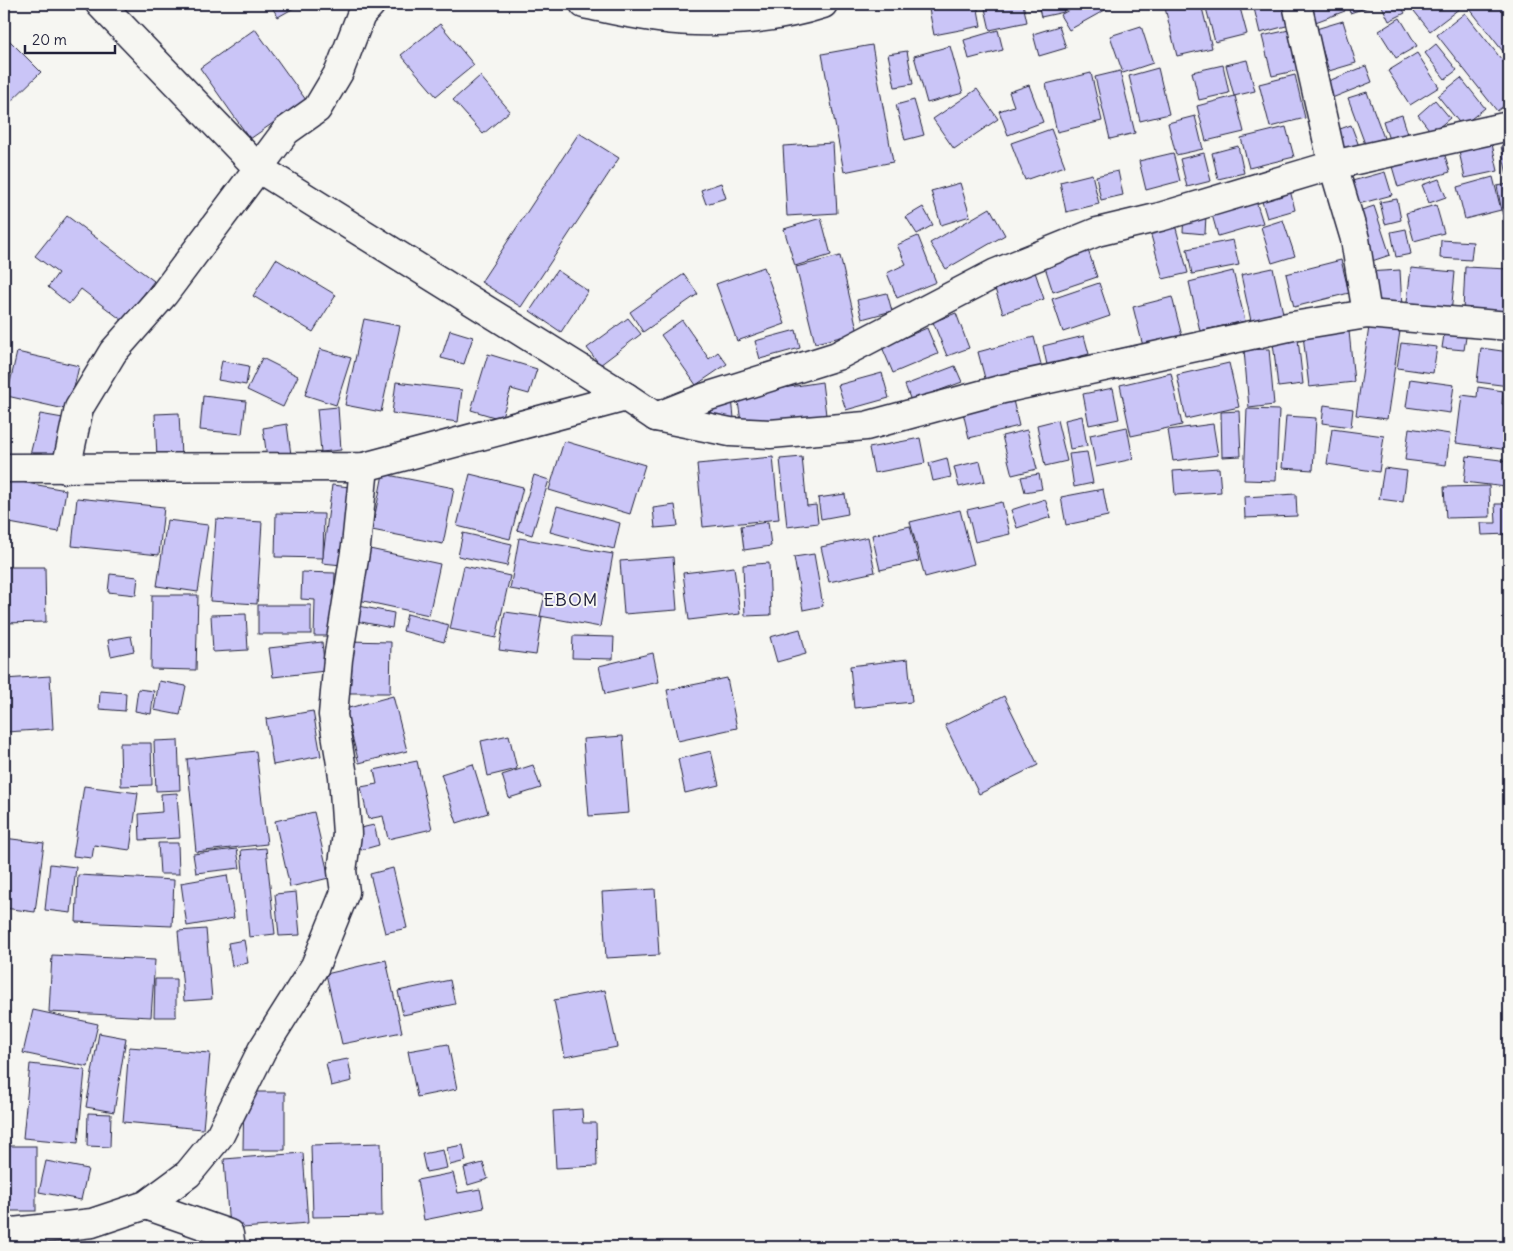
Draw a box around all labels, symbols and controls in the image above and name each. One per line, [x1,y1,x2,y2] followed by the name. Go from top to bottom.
[25,22,115,54] scale bar
[32,30,67,49] text: 20 m
[544,588,598,611] district label: EBOM

